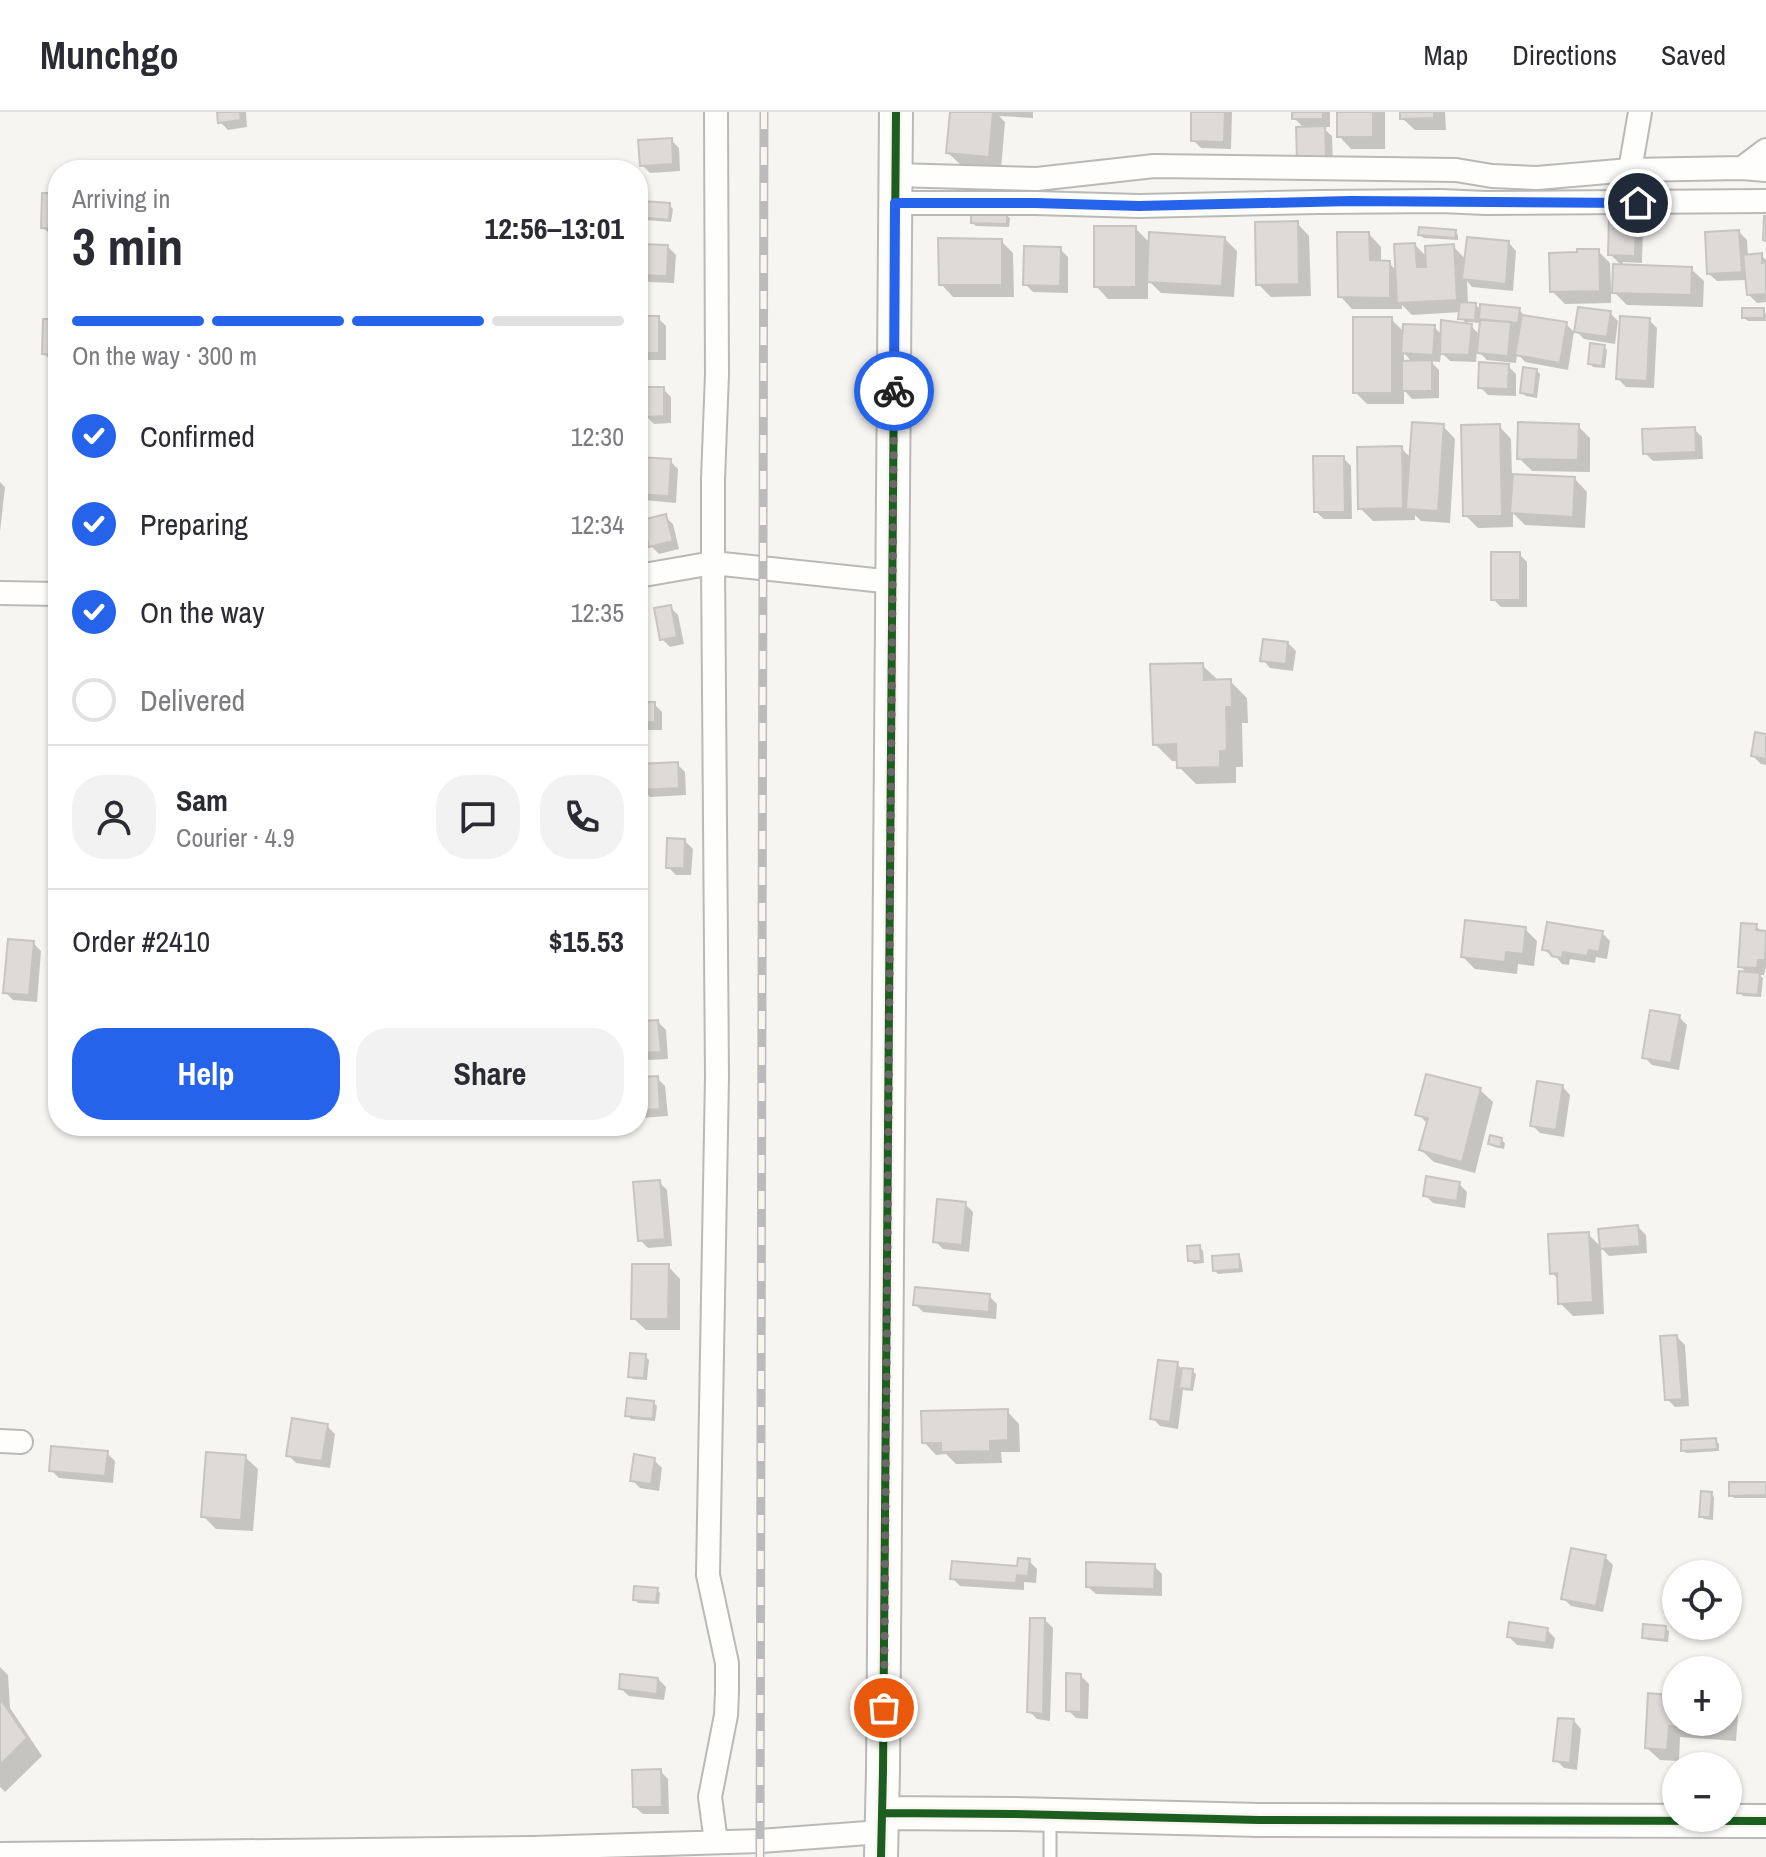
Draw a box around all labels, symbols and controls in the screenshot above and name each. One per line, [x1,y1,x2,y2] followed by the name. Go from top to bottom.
[40,30,178,81] text: Munchgo
[1424,36,1468,74] text: Map
[1512,36,1617,74] text: Directions
[1661,36,1726,74] text: Saved
[1604,169,1672,237] pin
[72,181,170,216] text: Arriving in
[1616,181,1660,225] icon: home
[485,208,624,248] text: 12:56–13:01
[72,211,183,281] text: 3 min
[72,338,257,373] text: On the way · 300 m
[854,351,934,431] courier
[872,369,916,413] icon: bike
[72,414,116,458] icon: check
[140,416,255,456] text: Confirmed
[571,419,624,454] text: 12:30
[72,502,116,546] icon: check
[140,504,248,544] text: Preparing
[571,507,624,542] text: 12:34
[72,590,116,634] icon: check
[140,592,264,632] text: On the way
[571,595,624,630] text: 12:35
[140,680,245,720] text: Delivered
[72,775,156,859] button: person
[436,775,520,859] button: chat
[540,775,624,859] button: phone
[176,780,228,820] text: Sam
[176,820,295,855] text: Courier · 4.9
[72,921,210,961] text: Order #2410
[549,921,624,961] text: $15.53
[72,1028,340,1120] button: Help
[356,1028,624,1120] button: Share
[1662,1560,1742,1832] map controls
[1662,1560,1742,1640] button: locate
[1662,1656,1742,1736] button: +
[850,1674,918,1742] pin
[862,1686,906,1730] icon: bag
[1662,1752,1742,1832] button: −

